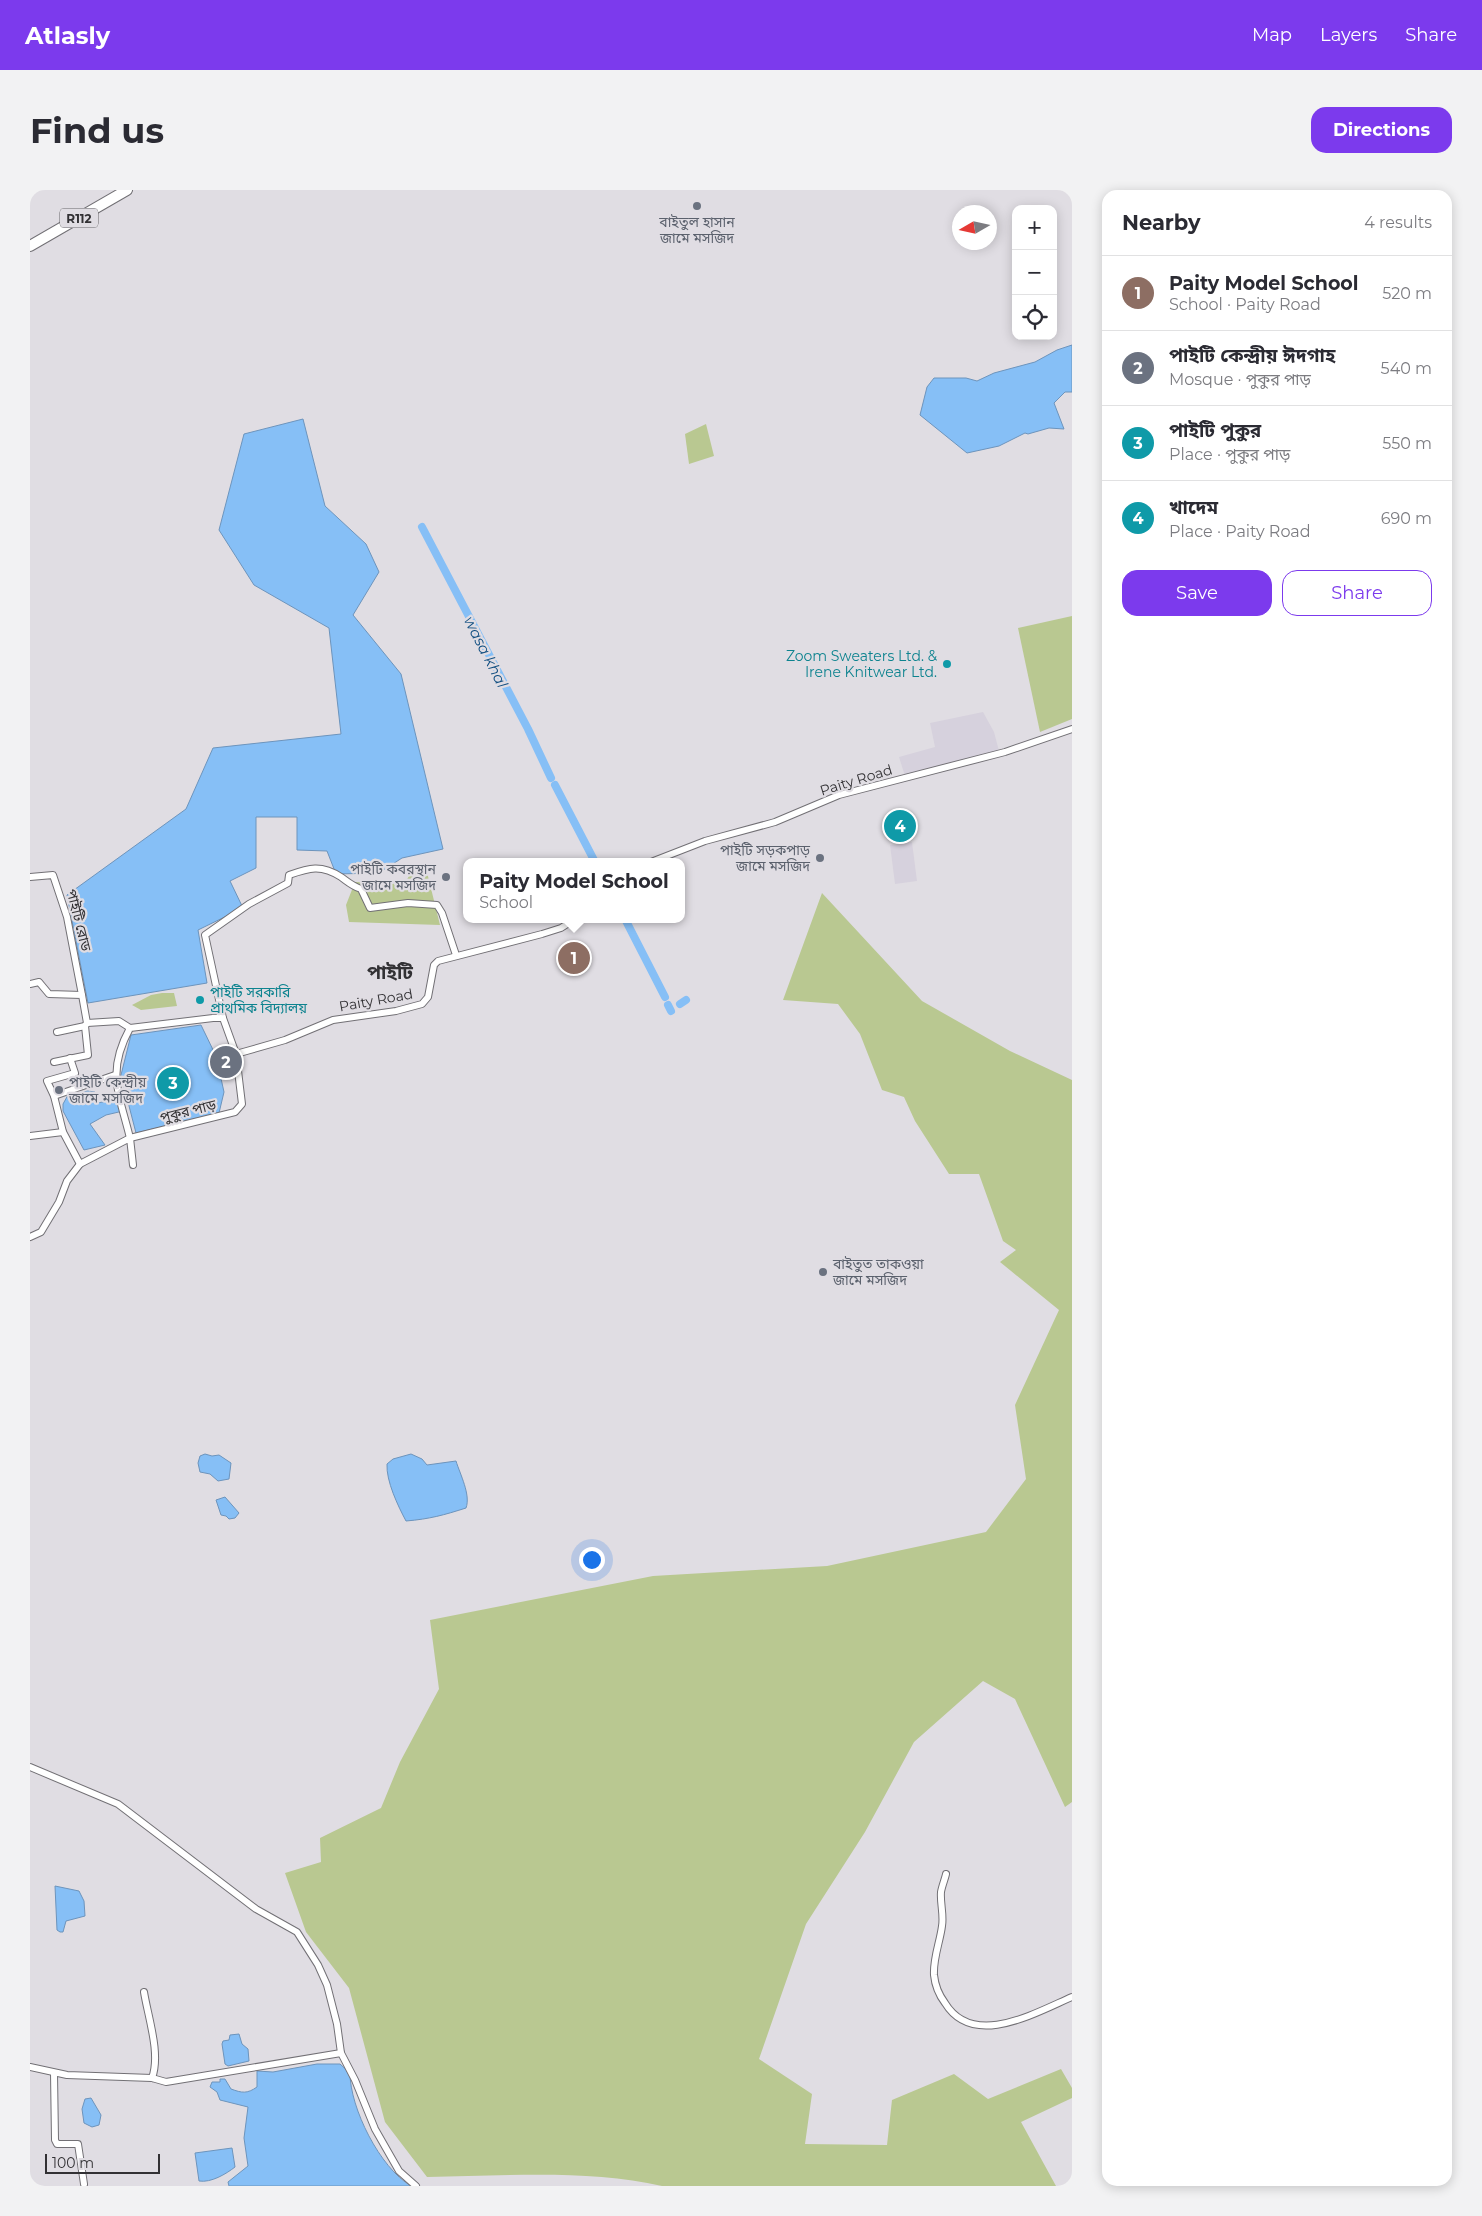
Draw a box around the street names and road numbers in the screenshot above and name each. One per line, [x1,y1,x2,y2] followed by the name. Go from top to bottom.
[60,208,98,228] road number: R112
[818,760,894,800] street label: Paity Road
[63,887,96,954] street label: পাইটি রোড
[338,985,414,1015] street label: Paity Road
[158,1095,219,1127] street label: পুকুর পাড়

